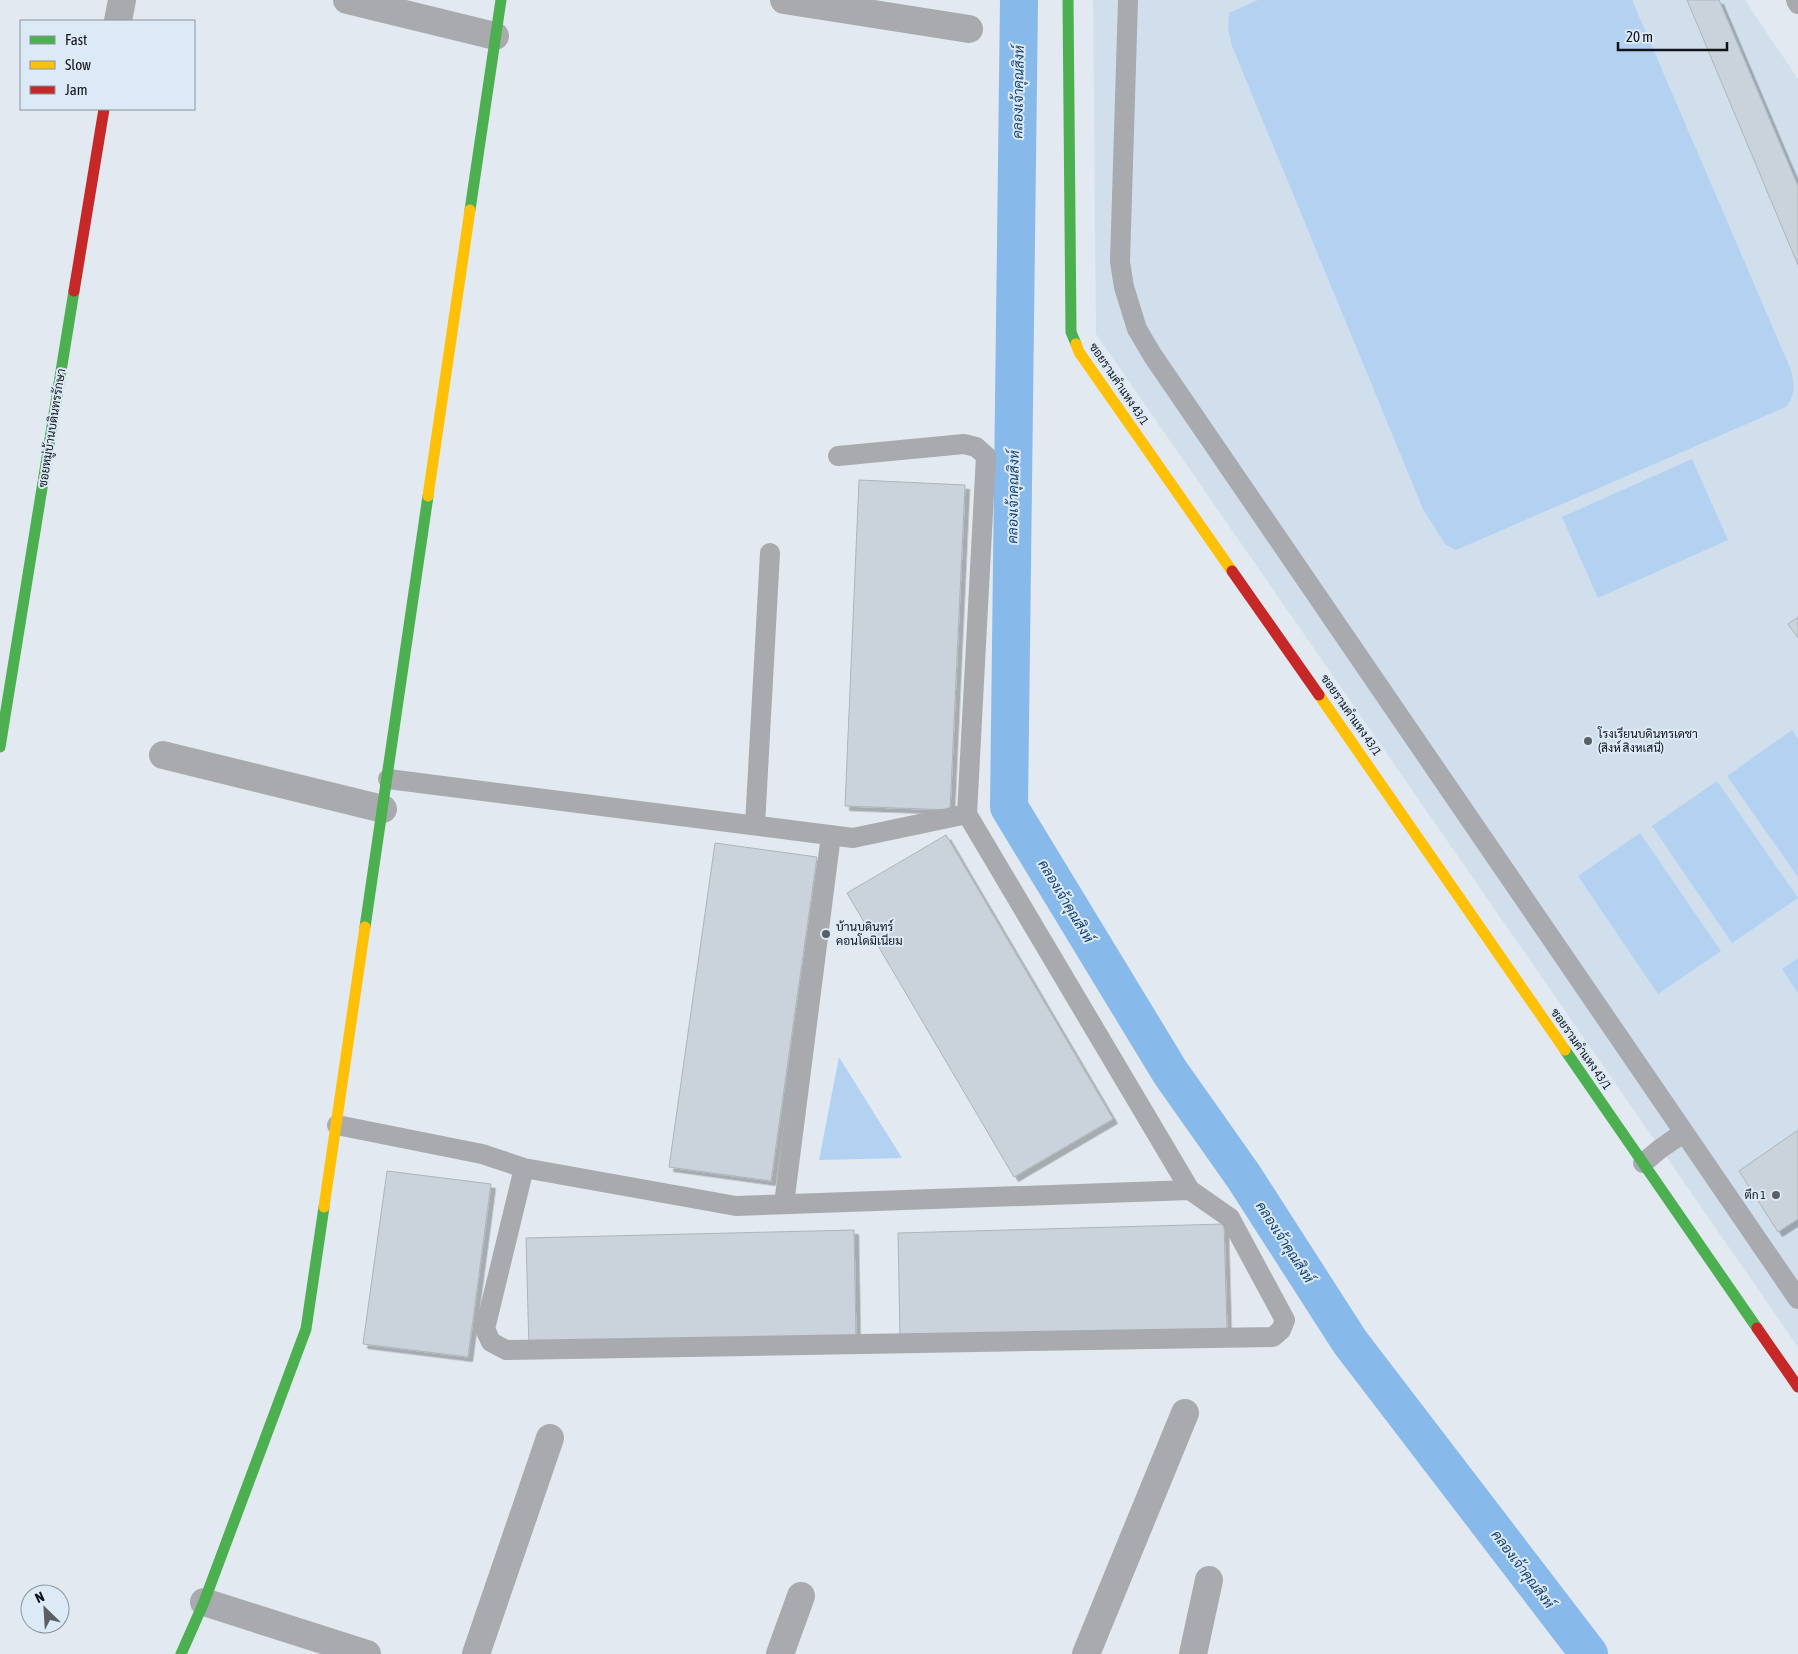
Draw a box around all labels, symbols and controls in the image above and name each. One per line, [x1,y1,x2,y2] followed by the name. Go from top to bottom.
[20,20,195,110] legend
[1618,20,1727,52] scale bar
[1626,28,1653,45] text: 20 m
[65,31,87,48] text: Fast
[1008,43,1029,139] water label: คลองเจ้าคุณสิงห์
[65,56,91,73] text: Slow
[65,81,88,98] text: Jam
[1086,340,1152,428] street label: ซอยรามคำแหง 43/1
[36,367,69,489] street label: ซอยหมู่บ้านบดินทรรักษา
[1003,448,1024,544] water label: คลองเจ้าคุณสิงห์
[1318,672,1384,759] street label: ซอยรามคำแหง 43/1
[1597,726,1698,755] place label: โรงเรียนบดินทรเดชา (สิงห์ สิงหเสนี)
[1582,735,1594,747] marker: โรงเรียนบดินทรเดชา (สิงห์ สิงหเสนี)
[1033,856,1099,948] water label: คลองเจ้าคุณสิงห์
[836,919,903,948] place label: บ้านบดินทร์ คอนโดมิเนียม
[820,928,832,940] marker: บ้านบดินทร์ คอนโดมิเนียม
[1548,1006,1614,1093] street label: ซอยรามคำแหง 43/1
[1745,1188,1766,1202] place label: ตึก 1
[1770,1189,1782,1201] marker: ตึก 1
[1251,1198,1319,1288] water label: คลองเจ้าคุณสิงห์
[1487,1526,1560,1614] water label: คลองเจ้าคุณสิงห์
[20,1584,70,1634] north arrow
[32,1588,47,1606] text: N

